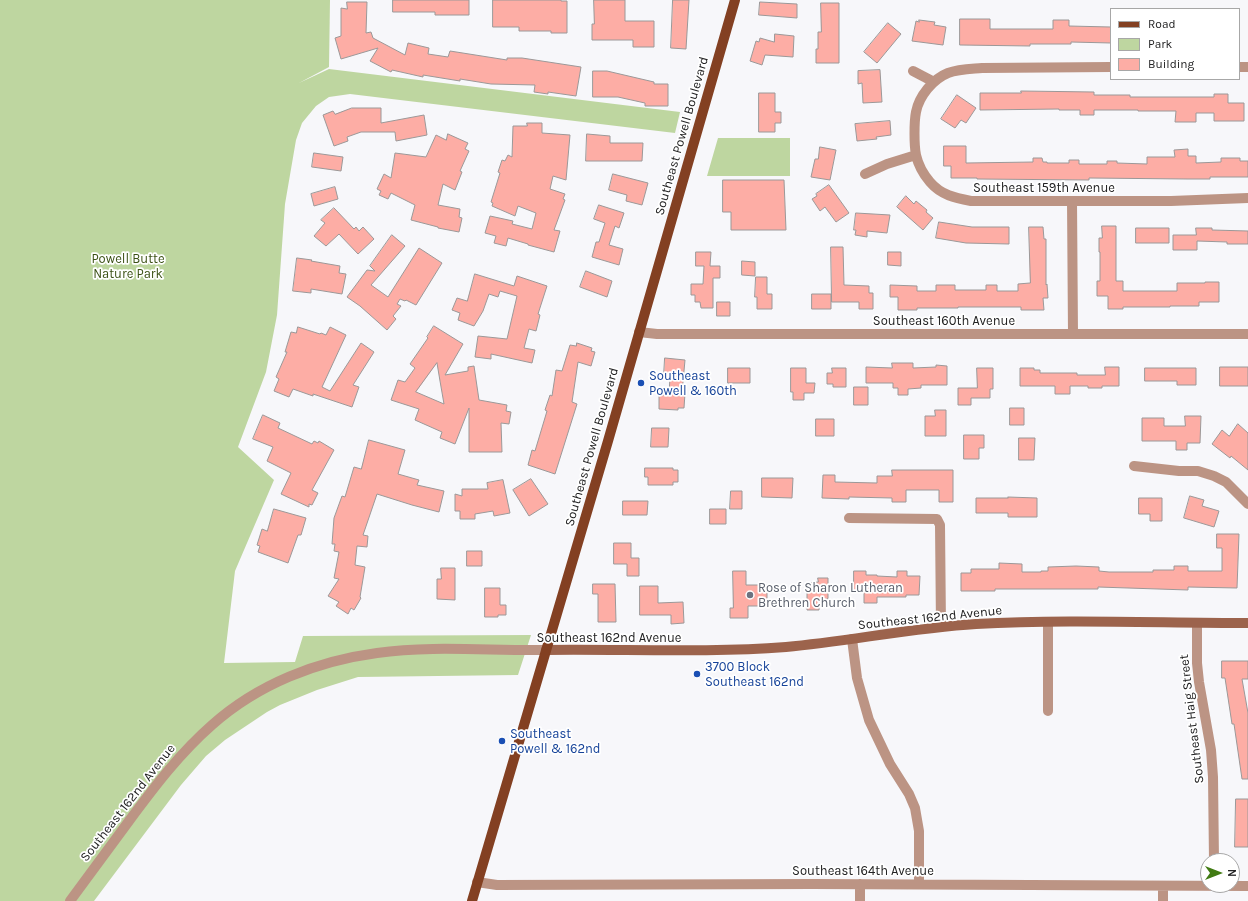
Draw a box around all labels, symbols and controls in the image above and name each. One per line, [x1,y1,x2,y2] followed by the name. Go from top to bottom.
[1110,8,1240,80] legend
[1148,17,1176,31] text: Road
[1148,37,1172,51] text: Park
[652,55,712,217] street label: Southeast Powell Boulevard
[1148,57,1194,71] text: Building
[973,180,1115,196] street label: Southeast 159th Avenue
[91,251,165,282] park label: Powell Butte Nature Park
[873,313,1015,329] street label: Southeast 160th Avenue
[562,366,622,528] street label: Southeast Powell Boulevard
[649,368,737,399] place label: Southeast Powell & 160th
[636,378,646,388] marker: Southeast Powell & 160th
[758,580,903,611] place label: Rose of Sharon Lutheran Brethren Church
[745,590,755,600] marker: Rose of Sharon Lutheran Brethren Church
[857,603,1003,633] street label: Southeast 162nd Avenue
[537,630,681,646] street label: Southeast 162nd Avenue
[1176,654,1208,784] street label: Southeast Haig Street
[705,659,804,690] place label: 3700 Block Southeast 162nd
[692,669,702,679] marker: 3700 Block Southeast 162nd
[510,726,601,757] place label: Southeast Powell & 162nd
[497,736,507,746] marker: Southeast Powell & 162nd
[77,741,179,865] street label: Southeast 162nd Avenue
[1200,853,1240,893] north arrow
[792,863,934,879] street label: Southeast 164th Avenue
[1225,869,1238,877] text: N

